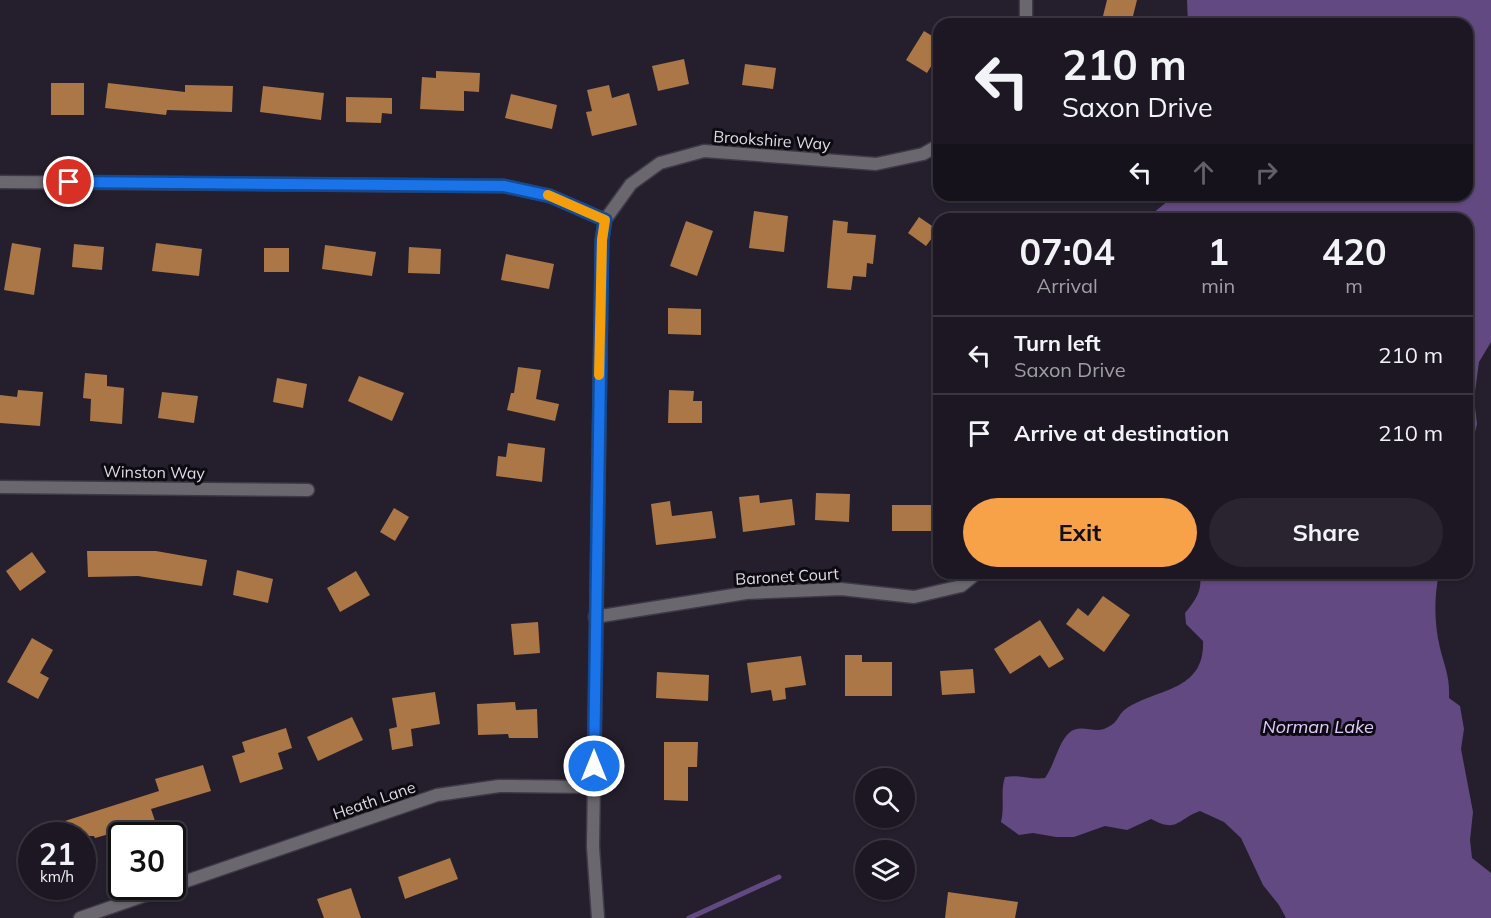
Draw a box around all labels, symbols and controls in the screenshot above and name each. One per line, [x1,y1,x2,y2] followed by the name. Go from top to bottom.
[1062,38,1187,91] text: 210 m
[963,42,1041,120] icon: left
[1062,90,1213,124] text: Saxon Drive
[713,126,832,154] street label: Brookshire Way
[43,156,94,207] pin
[1124,156,1157,189] icon: left
[1187,156,1220,189] icon: ahead
[1250,156,1283,189] icon: right
[52,165,85,198] icon: arrive
[1019,229,1115,274] text: 07:04
[1207,229,1229,274] text: 1
[1322,229,1387,274] text: 420
[1037,273,1098,298] text: Arrival
[1201,273,1235,298] text: min
[1345,273,1363,298] text: m
[1014,329,1101,357] text: Turn left
[963,339,996,372] icon: left
[1378,341,1443,369] text: 210 m
[1014,357,1126,382] text: Saxon Drive
[963,417,996,450] icon: arrive
[1014,419,1229,447] text: Arrive at destination
[1378,419,1443,447] text: 210 m
[103,461,206,483] street label: Winston Way
[963,498,1197,567] button: Exit
[1209,498,1443,567] button: Share
[735,563,840,589] street label: Baronet Court
[1262,715,1374,738] water label: Norman Lake
[562,734,626,798] position arrow
[855,768,915,900] map controls
[855,768,915,828] button: search
[330,777,418,823] street label: Heath Lane
[108,822,186,900] speed limit sign: 30
[39,835,75,873] text: 21
[855,840,915,900] button: layers
[40,867,74,886] text: km/h

